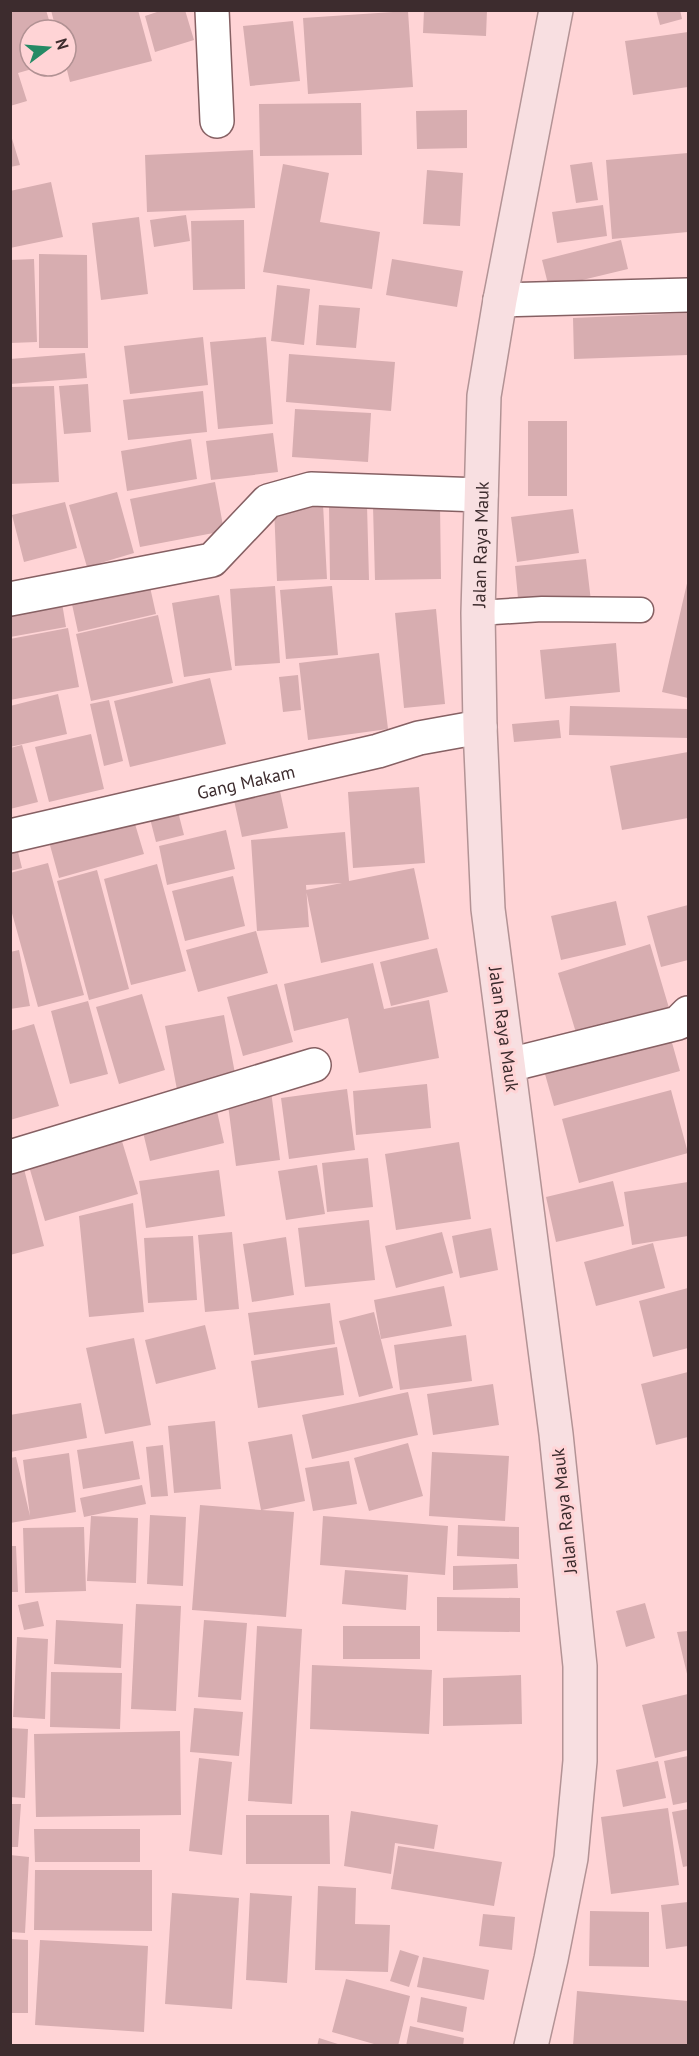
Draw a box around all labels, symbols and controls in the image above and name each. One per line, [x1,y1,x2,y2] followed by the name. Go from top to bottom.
[18,18,78,78] north arrow
[51,36,73,52] text: N
[467,481,493,609] street label: Jalan Raya Mauk
[195,759,297,804] street label: Gang Makam
[484,964,524,1093] street label: Jalan Raya Mauk
[546,1447,582,1576] street label: Jalan Raya Mauk

